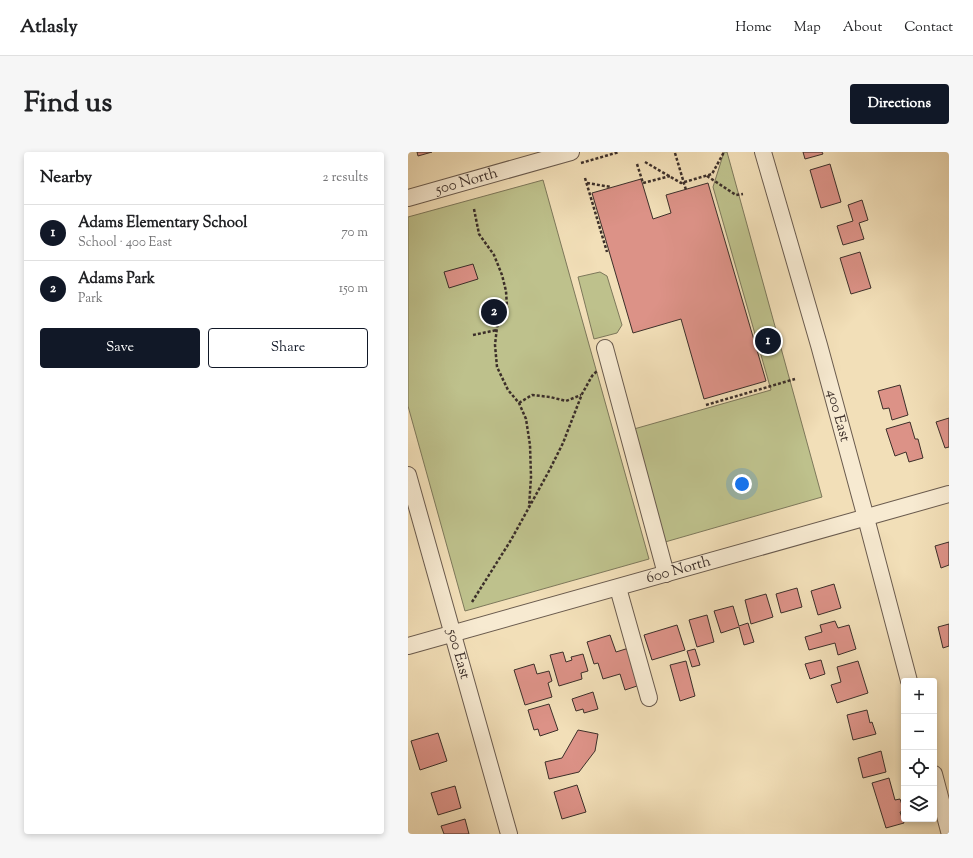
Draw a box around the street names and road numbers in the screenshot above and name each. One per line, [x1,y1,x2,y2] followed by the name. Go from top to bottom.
[432,163,500,200] street label: 500 North
[821,387,855,444] street label: 400 East
[644,551,713,589] street label: 600 North
[441,626,475,682] street label: 500 East

